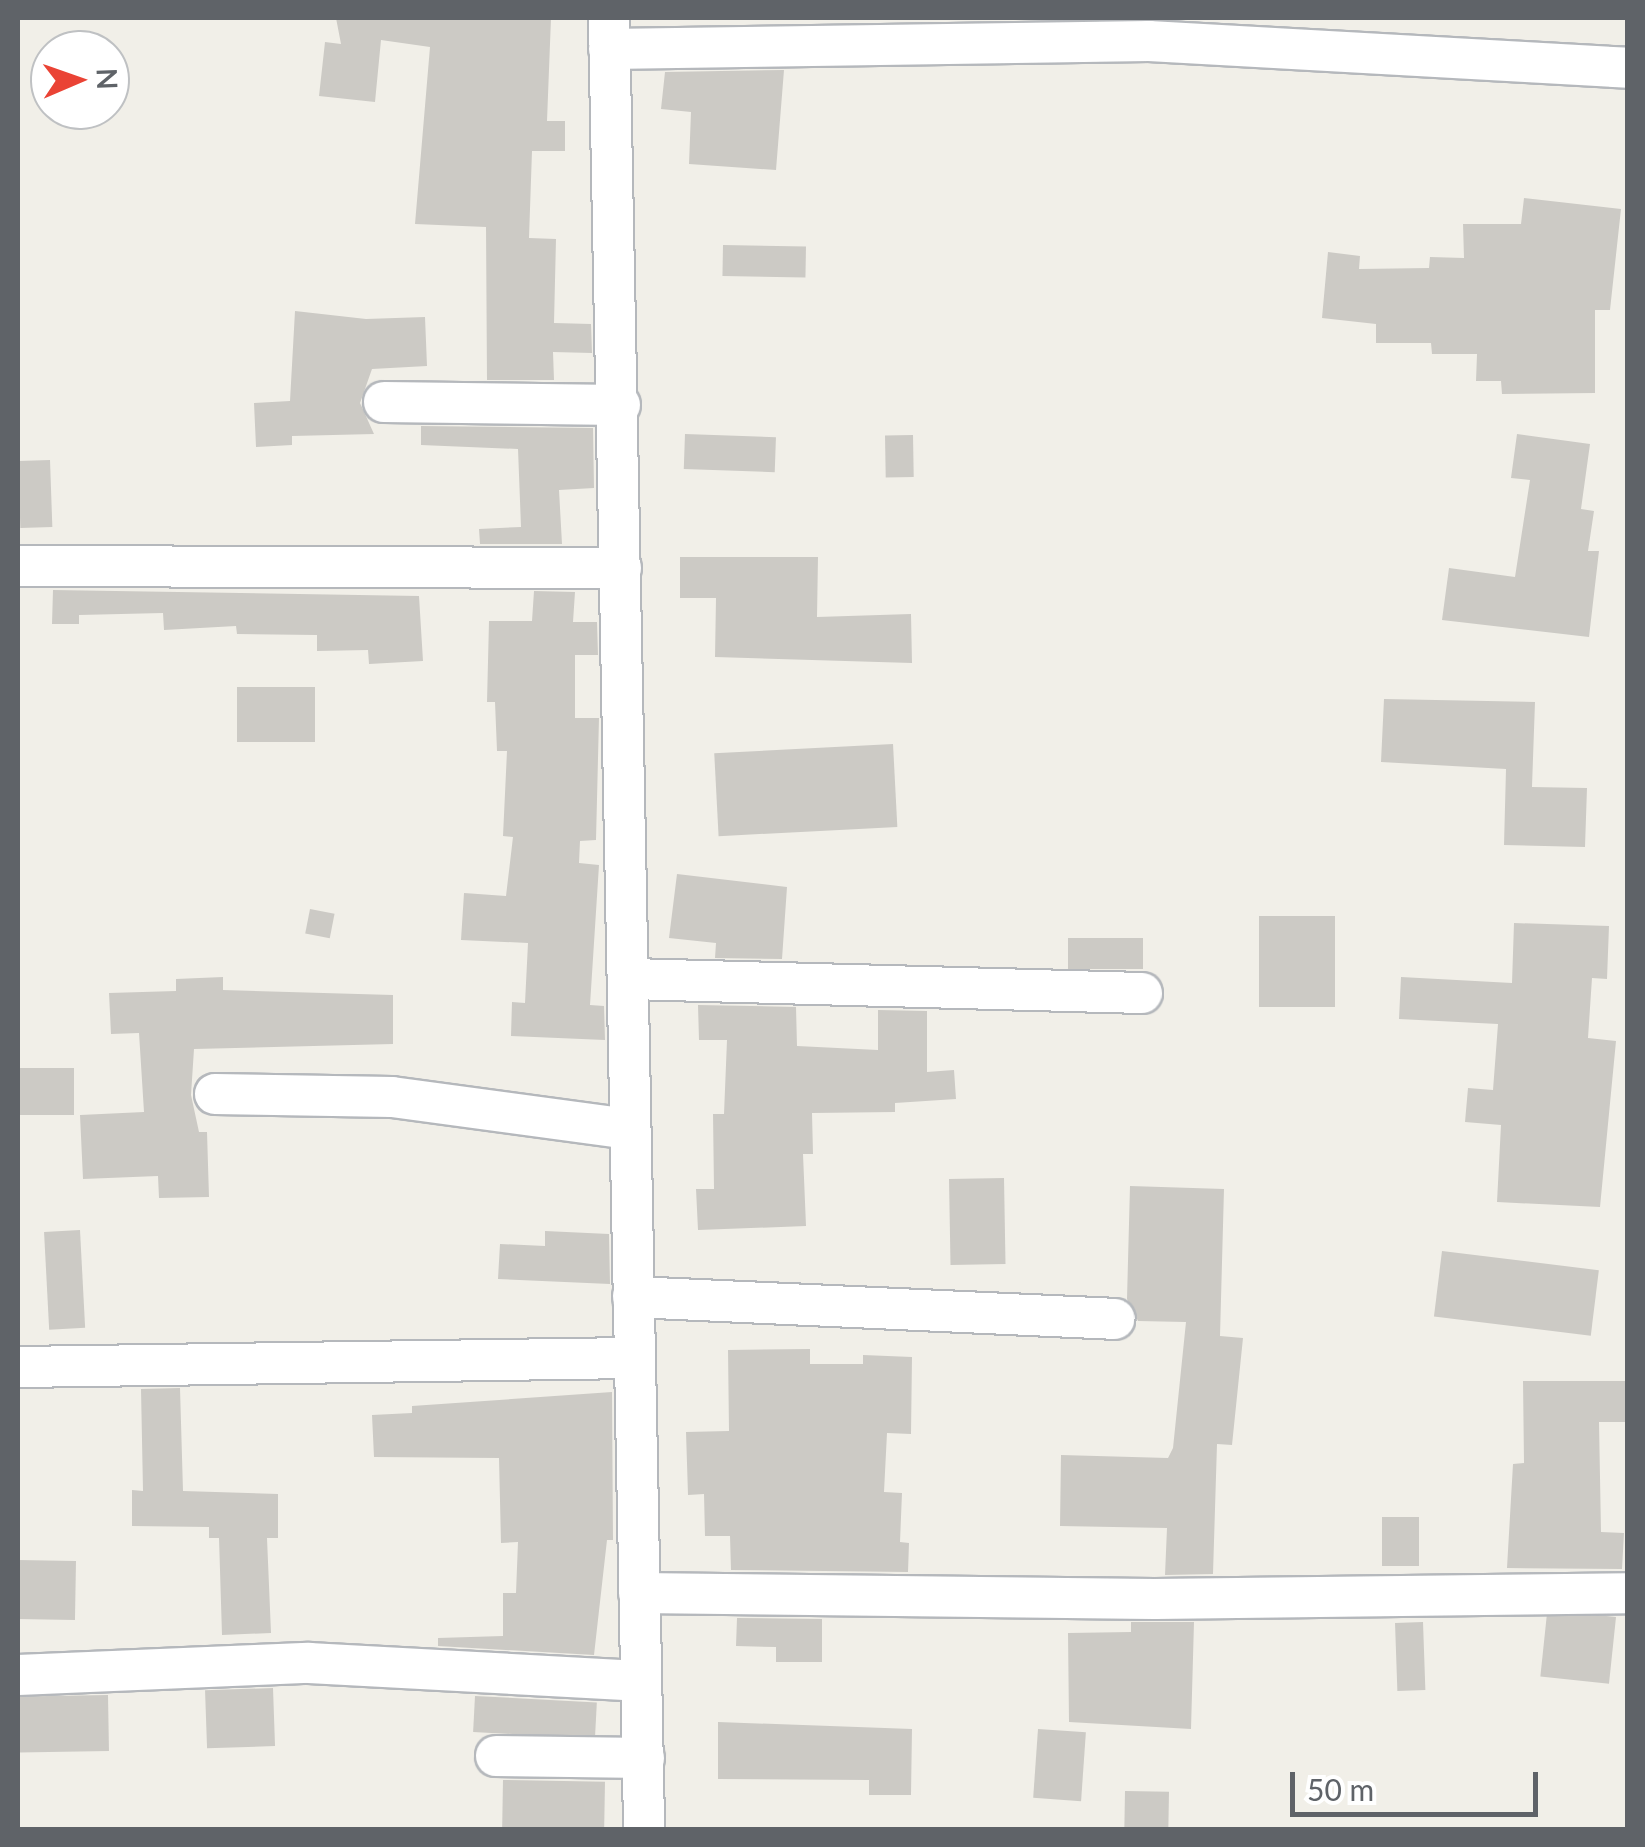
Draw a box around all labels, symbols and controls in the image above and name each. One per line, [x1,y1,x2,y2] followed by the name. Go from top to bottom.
[30,30,130,130] north arrow
[91,68,125,90] text: N
[1295,1752,1542,1814] scale bar
[1307,1771,1374,1807] text: 50 m

